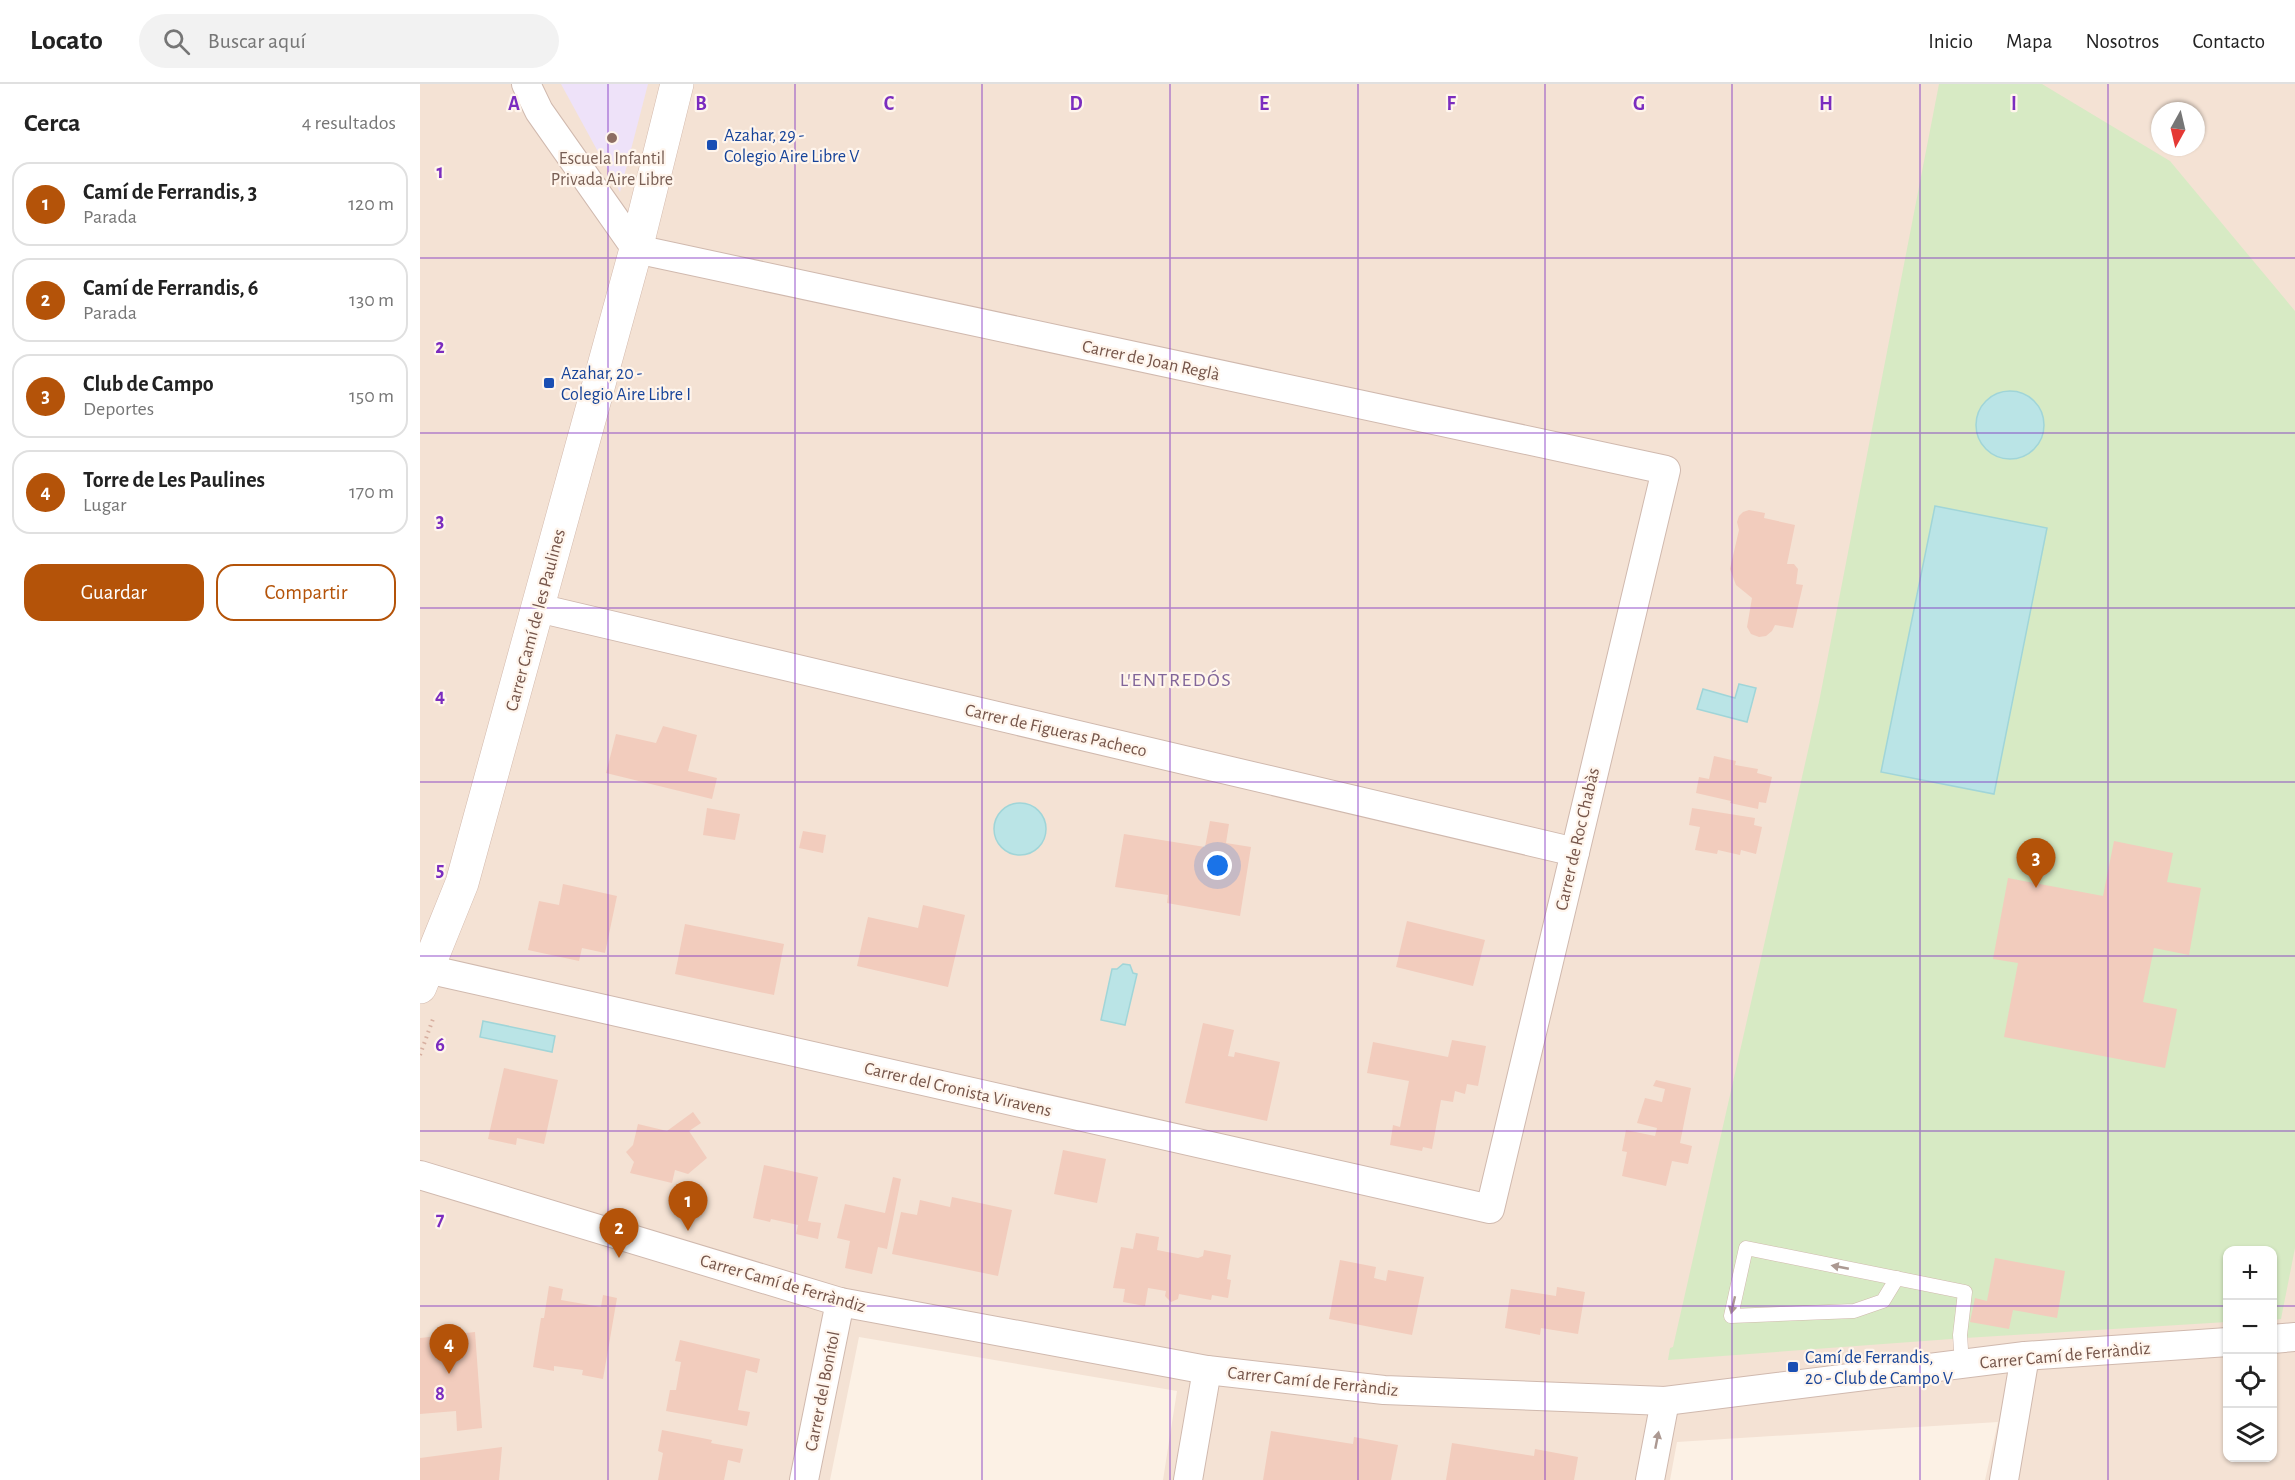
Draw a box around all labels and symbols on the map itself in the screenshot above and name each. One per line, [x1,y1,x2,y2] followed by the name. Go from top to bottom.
[508,94,520,114] text: A
[695,94,707,114] text: B
[884,94,895,114] text: C
[1069,94,1083,114] text: D
[1259,94,1269,114] text: E
[1446,94,1456,114] text: F
[1633,94,1645,114] text: G
[1819,94,1833,114] text: H
[2011,94,2017,114] text: I
[2151,102,2205,156] north arrow
[724,127,860,166] place label: Azahar, 29 - Colegio Aire Libre V
[605,131,619,145] marker: Escuela Infantil Privada Aire Libre
[705,138,719,152] marker: Azahar, 29 - Colegio Aire Libre V
[551,150,673,189] place label: Escuela Infantil Privada Aire Libre
[436,162,444,182] text: 1
[435,337,445,357] text: 2
[1080,338,1221,384] street label: Carrer de Joan Reglà
[561,365,691,404] place label: Azahar, 20 - Colegio Aire Libre I
[542,376,556,390] marker: Azahar, 20 - Colegio Aire Libre I
[436,511,444,531] text: 3
[503,527,569,713] street label: Carrer Camí de les Paulines
[1120,669,1232,690] district label: L'ENTREDÓS
[435,686,445,706] text: 4
[963,701,1149,761] street label: Carrer de Figueras Pacheco
[1553,766,1603,912] street label: Carrer de Roc Chabàs
[2016,838,2056,888] pin: 3
[1203,851,1232,880] your location
[436,860,444,880] text: 5
[435,1035,445,1055] text: 6
[862,1060,1053,1120] street label: Carrer del Cronista Viravens
[668,1182,708,1231] pin: 1
[600,1208,638,1258] pin: 2
[436,1209,445,1229] text: 7
[698,1252,868,1316] street label: Carrer Camí de Ferràndiz
[1830,1262,1849,1271] one-way arrow
[1728,1296,1737,1315] one-way arrow
[429,1324,468,1374] pin: 4
[803,1330,843,1453] street label: Carrer del Bonítol
[1979,1340,2151,1372] street label: Carrer Camí de Ferràndiz
[1805,1349,1954,1388] place label: Camí de Ferrandis, 20 - Club de Campo V
[1786,1360,1800,1374] marker: Camí de Ferrandis, 20 - Club de Campo V
[1227,1364,1399,1400] street label: Carrer Camí de Ferràndiz
[435,1384,445,1404] text: 8
[1653,1431,1662,1450] one-way arrow

